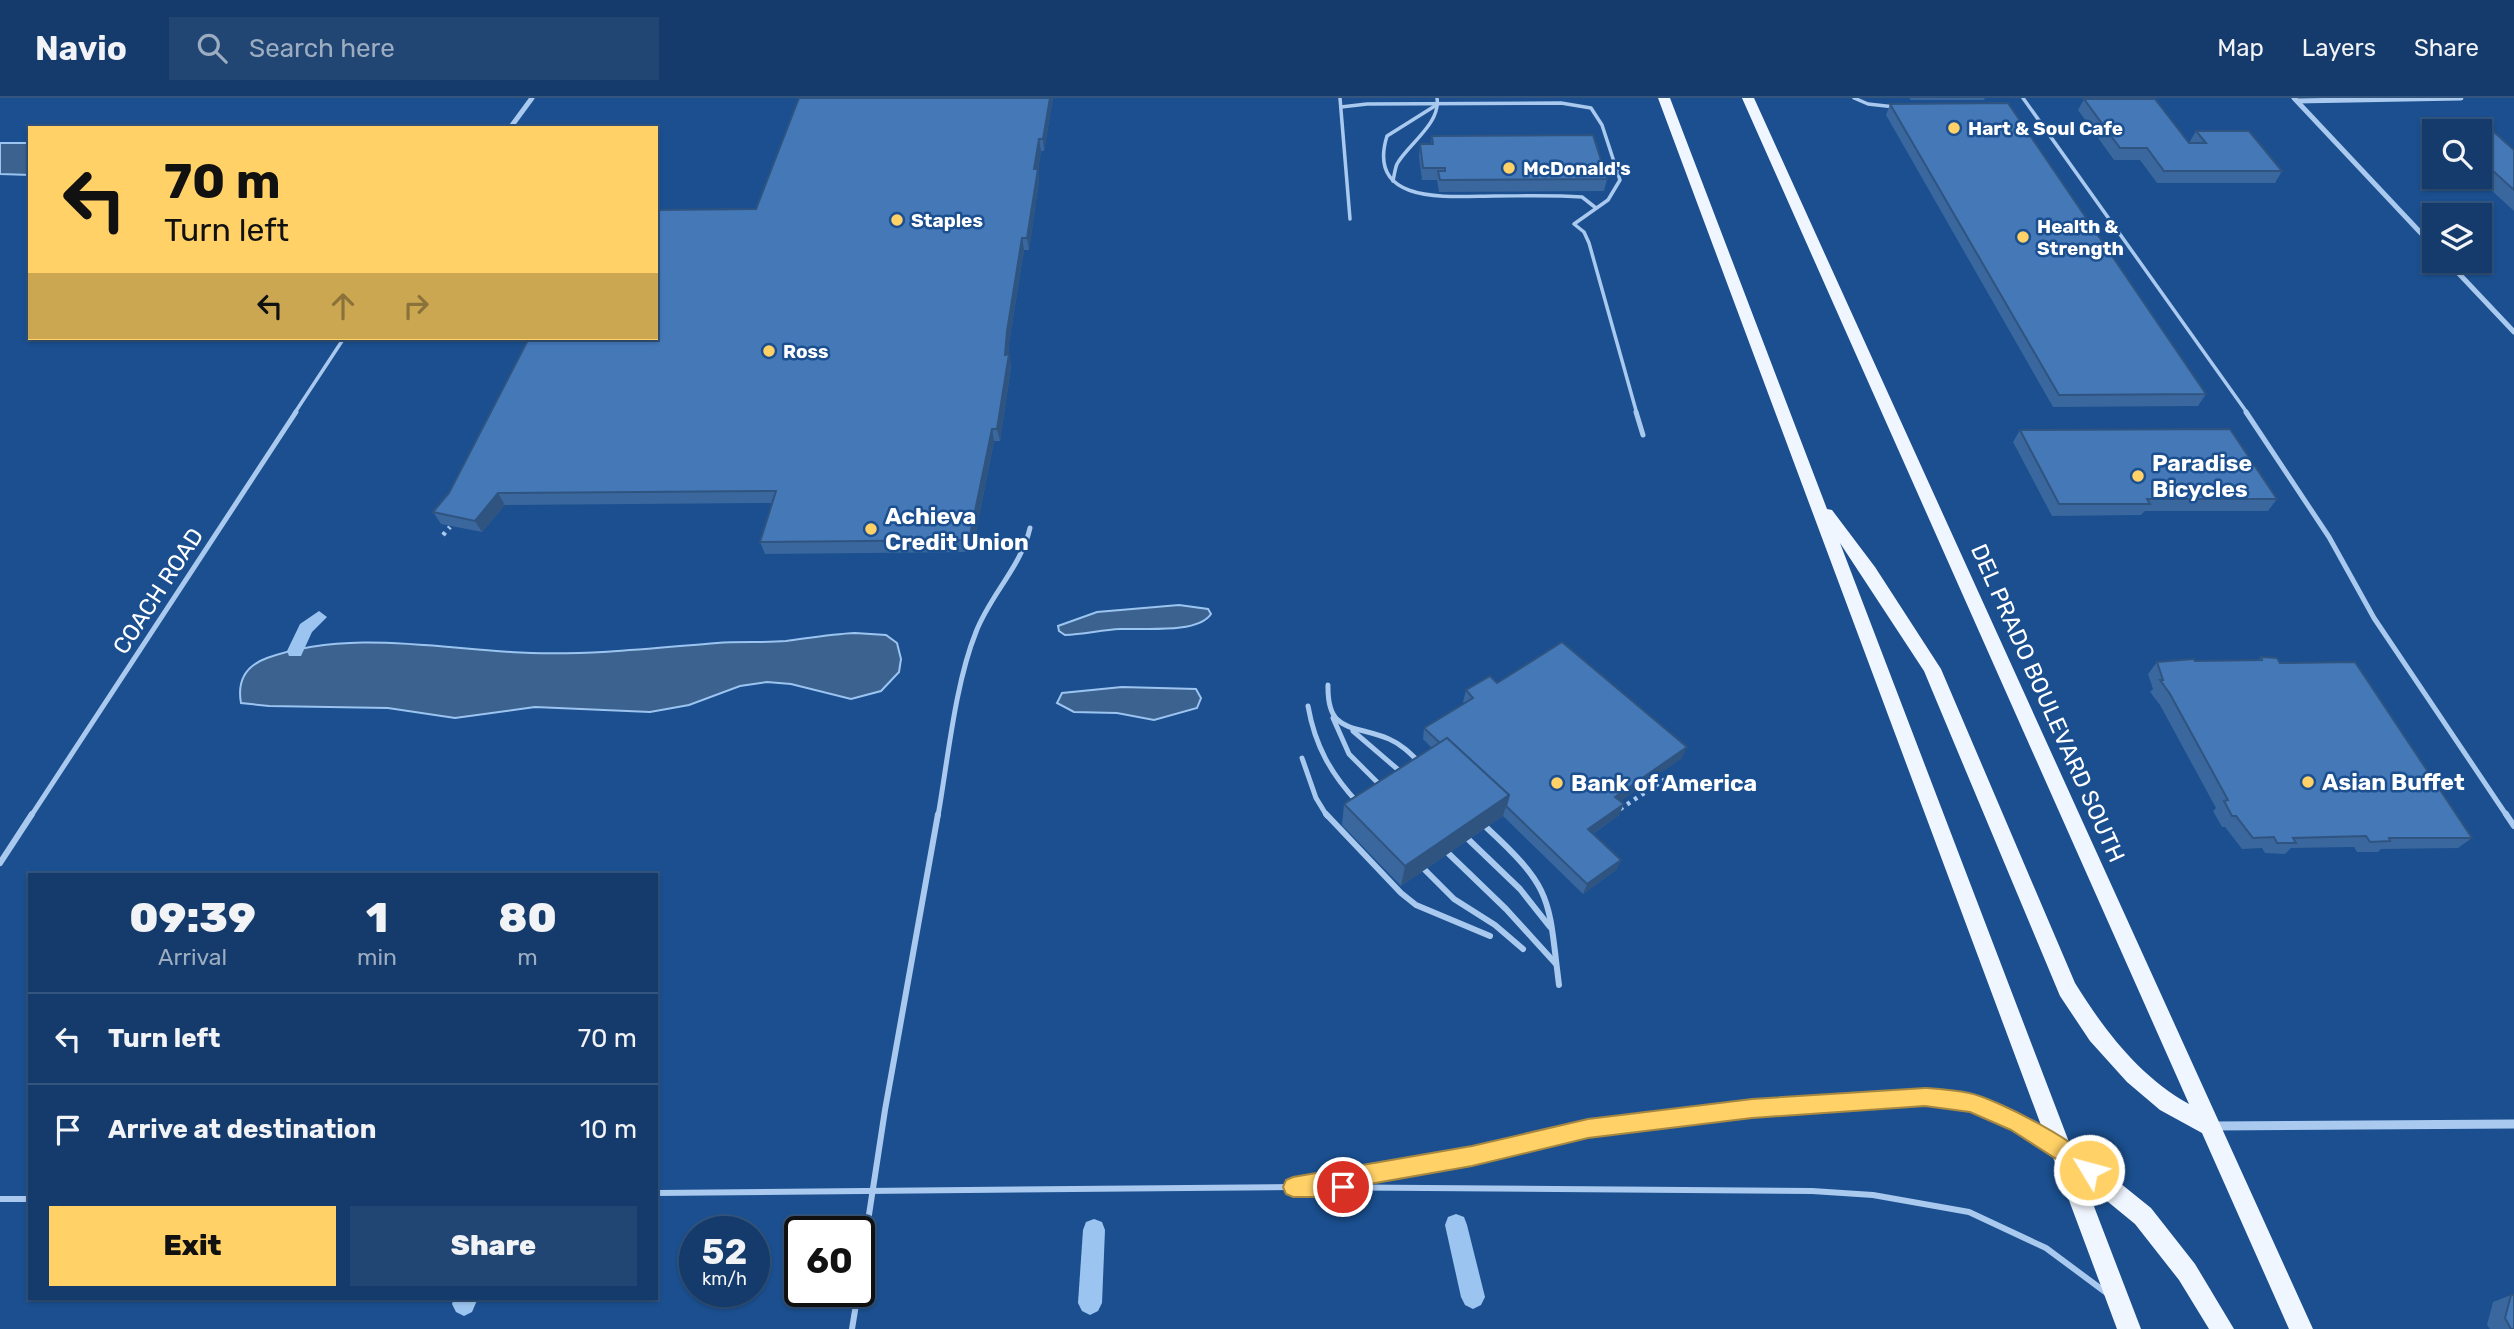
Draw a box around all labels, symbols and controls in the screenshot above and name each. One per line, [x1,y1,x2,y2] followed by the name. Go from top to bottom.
[169,17,659,80] search box
[35,29,127,68] text: Navio
[193,29,231,67] icon: search
[249,33,395,64] text: Search here
[2217,34,2264,62] text: Map
[2302,34,2376,62] text: Layers
[2414,34,2479,62] text: Share
[1968,117,2123,140] place label: Hart & Soul Cafe
[2422,119,2492,273] map controls
[2422,119,2492,189] button: search
[1946,120,1962,136] marker: Hart & Soul Cafe
[164,152,281,210] text: 70 m
[49,154,140,245] icon: left
[1523,157,1631,180] place label: McDonald's
[1501,160,1517,176] marker: McDonald's
[2422,203,2492,273] button: layers
[911,209,983,232] place label: Staples
[164,211,289,249] text: Turn left
[889,212,905,228] marker: Staples
[2037,215,2124,260] place label: Health & Strength
[2015,229,2031,245] marker: Health & Strength
[251,287,289,325] icon: left
[324,287,362,325] icon: ahead
[397,287,435,325] icon: right
[783,340,829,363] place label: Ross
[761,343,777,359] marker: Ross
[2152,449,2252,503] place label: Paradise Bicycles
[2130,468,2146,484] marker: Paradise Bicycles
[885,502,1029,556] place label: Achieva Credit Union
[863,521,879,537] marker: Achieva Credit Union
[107,523,209,659] street label: COACH ROAD
[1965,540,2131,866] street label: DEL PRADO BOULEVARD SOUTH
[2322,768,2465,796] place label: Asian Buffet
[1571,769,1757,797] place label: Bank of America
[2300,774,2316,790] marker: Asian Buffet
[1549,775,1565,791] marker: Bank of America
[129,893,256,943] text: 09:39
[366,893,388,943] text: 1
[498,893,557,943] text: 80
[158,943,227,971] text: Arrival
[357,943,397,971] text: min
[517,943,538,971] text: m
[49,1020,87,1058] icon: left
[108,1023,220,1054] text: Turn left
[578,1023,637,1054] text: 70 m
[49,1111,87,1149] icon: arrive
[108,1114,376,1145] text: Arrive at destination
[580,1114,637,1145] text: 10 m
[2052,1133,2126,1207] position arrow
[1313,1157,1373,1217] pin
[1324,1168,1362,1206] icon: arrive
[49,1206,336,1286] button: Exit
[350,1206,637,1286] button: Share
[784,1216,875,1307] speed limit sign: 60
[702,1231,747,1273] text: 52
[702,1268,747,1290] text: km/h

